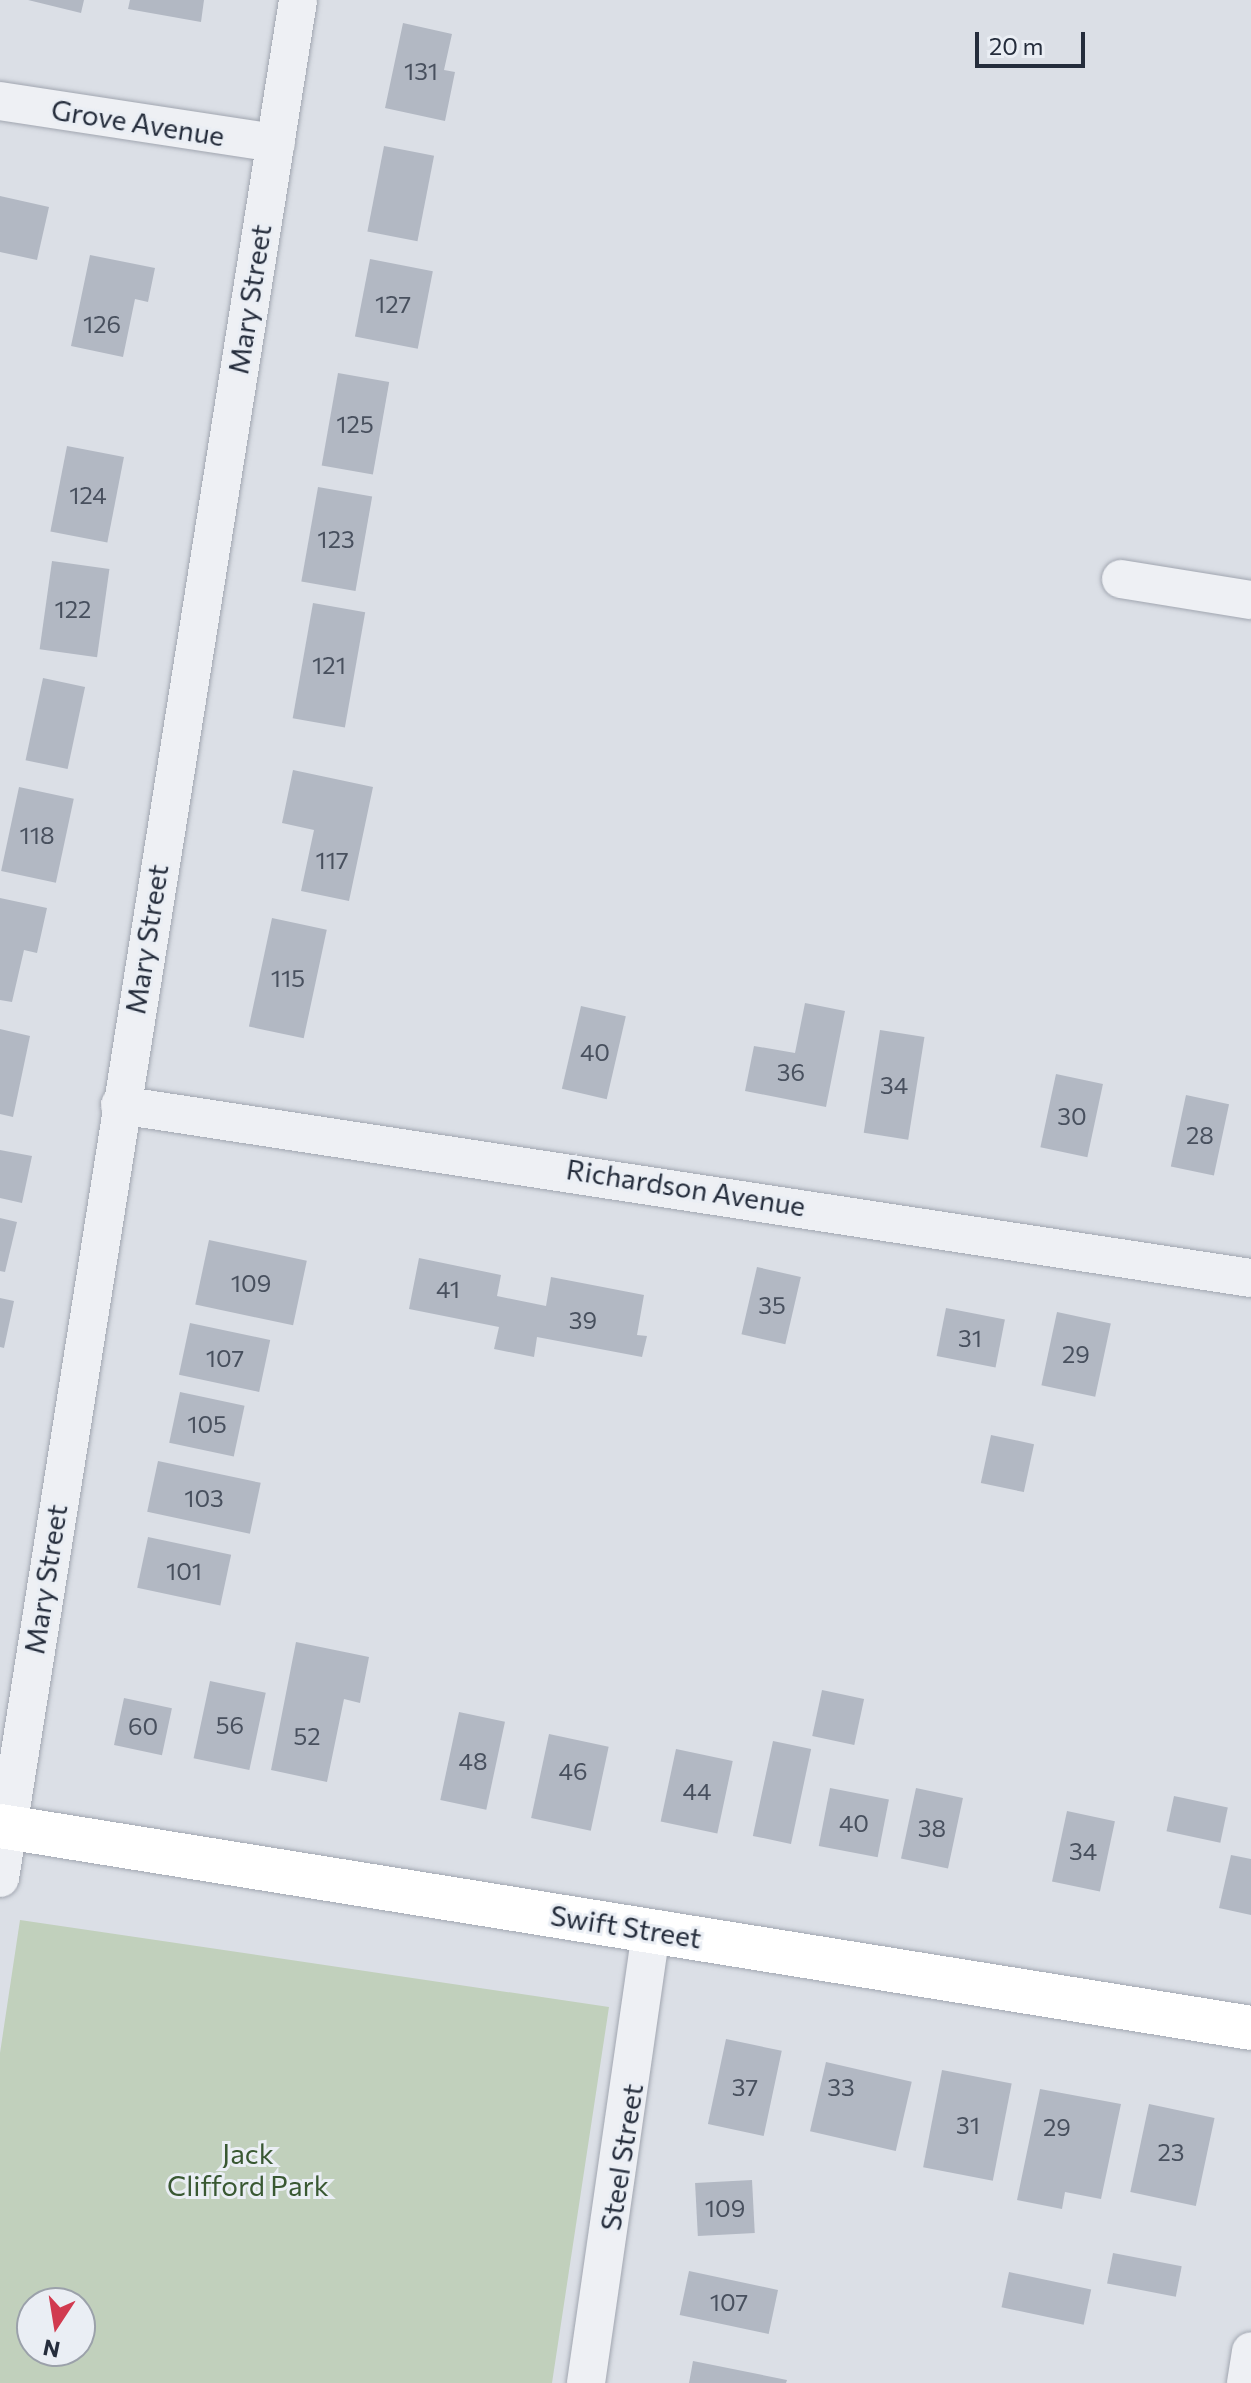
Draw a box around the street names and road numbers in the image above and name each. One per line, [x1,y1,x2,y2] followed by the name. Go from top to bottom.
[49,92,227,152] street label: Grove Avenue
[221,222,277,376] street label: Mary Street
[118,862,174,1016] street label: Mary Street
[564,1152,808,1222] street label: Richardson Avenue
[17,1502,73,1656] street label: Mary Street
[548,1897,704,1955] street label: Swift Street
[593,2081,649,2233] street label: Steel Street

